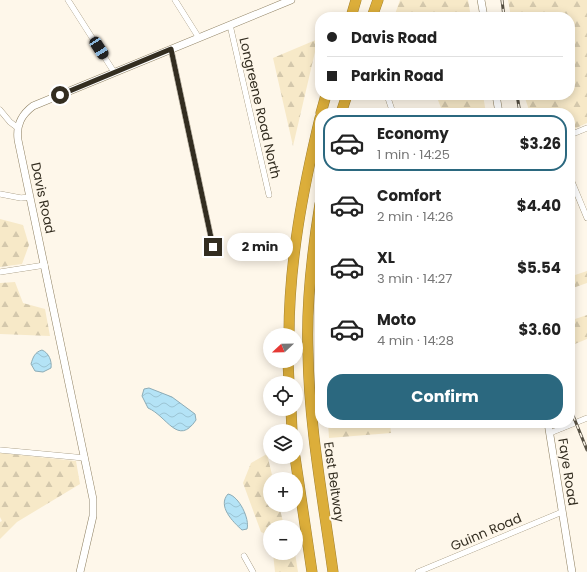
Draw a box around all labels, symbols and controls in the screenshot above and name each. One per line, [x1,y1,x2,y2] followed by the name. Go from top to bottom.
[351,27,437,48] text: Davis Road
[87,35,111,61] car
[234,35,286,181] street label: Longreene Road North
[351,65,444,86] text: Parkin Road
[51,86,69,104] route start
[377,123,449,144] text: Economy
[329,125,365,161] icon: car
[520,133,561,154] text: $3.26
[377,145,450,164] text: 1 min · 14:25
[26,161,60,235] street label: Davis Road
[377,185,441,206] text: Comfort
[329,187,365,223] icon: car
[517,195,561,216] text: $4.40
[377,207,453,226] text: 2 min · 14:26
[227,233,293,261] callout: 2 min
[242,237,278,256] text: 2 min
[204,238,222,256] route end
[377,247,395,268] text: XL
[329,249,365,285] icon: car
[517,257,561,278] text: $5.54
[377,269,452,288] text: 3 min · 14:27
[377,309,416,330] text: Moto
[329,311,365,347] icon: car
[518,319,561,340] text: $3.60
[263,328,303,368] north arrow
[263,328,303,560] map controls
[377,331,454,350] text: 4 min · 14:28
[327,374,563,420] button: Confirm
[263,376,303,416] button: locate
[263,424,303,464] button: layers
[553,437,583,507] street label: Faye Road
[319,440,349,524] street label: East Beltway
[263,472,303,512] button: +
[448,508,524,556] street label: Guinn Road
[263,520,303,560] button: −

